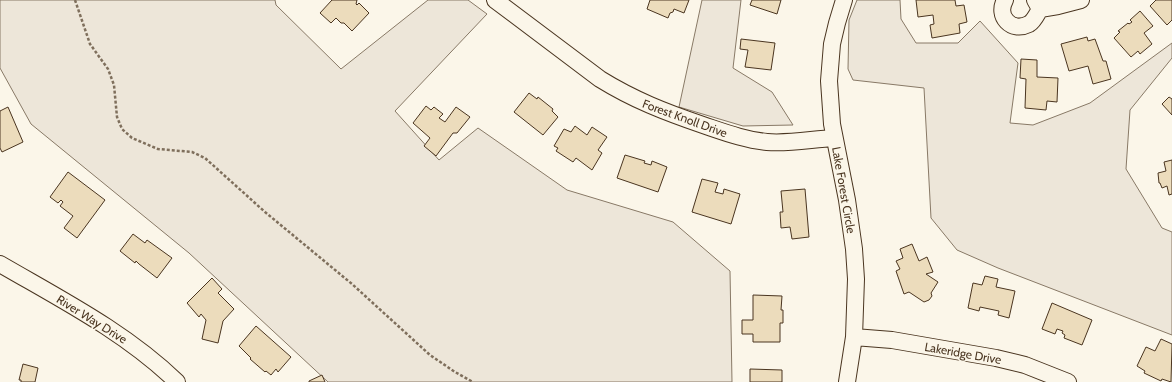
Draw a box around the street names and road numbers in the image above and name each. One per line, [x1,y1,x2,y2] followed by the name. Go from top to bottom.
[641,96,729,140] street label: Forest Knoll Drive
[829,145,859,235] street label: Lake Forest Circle
[54,291,130,347] street label: River Way Drive
[923,339,1003,367] street label: Lakeridge Drive

